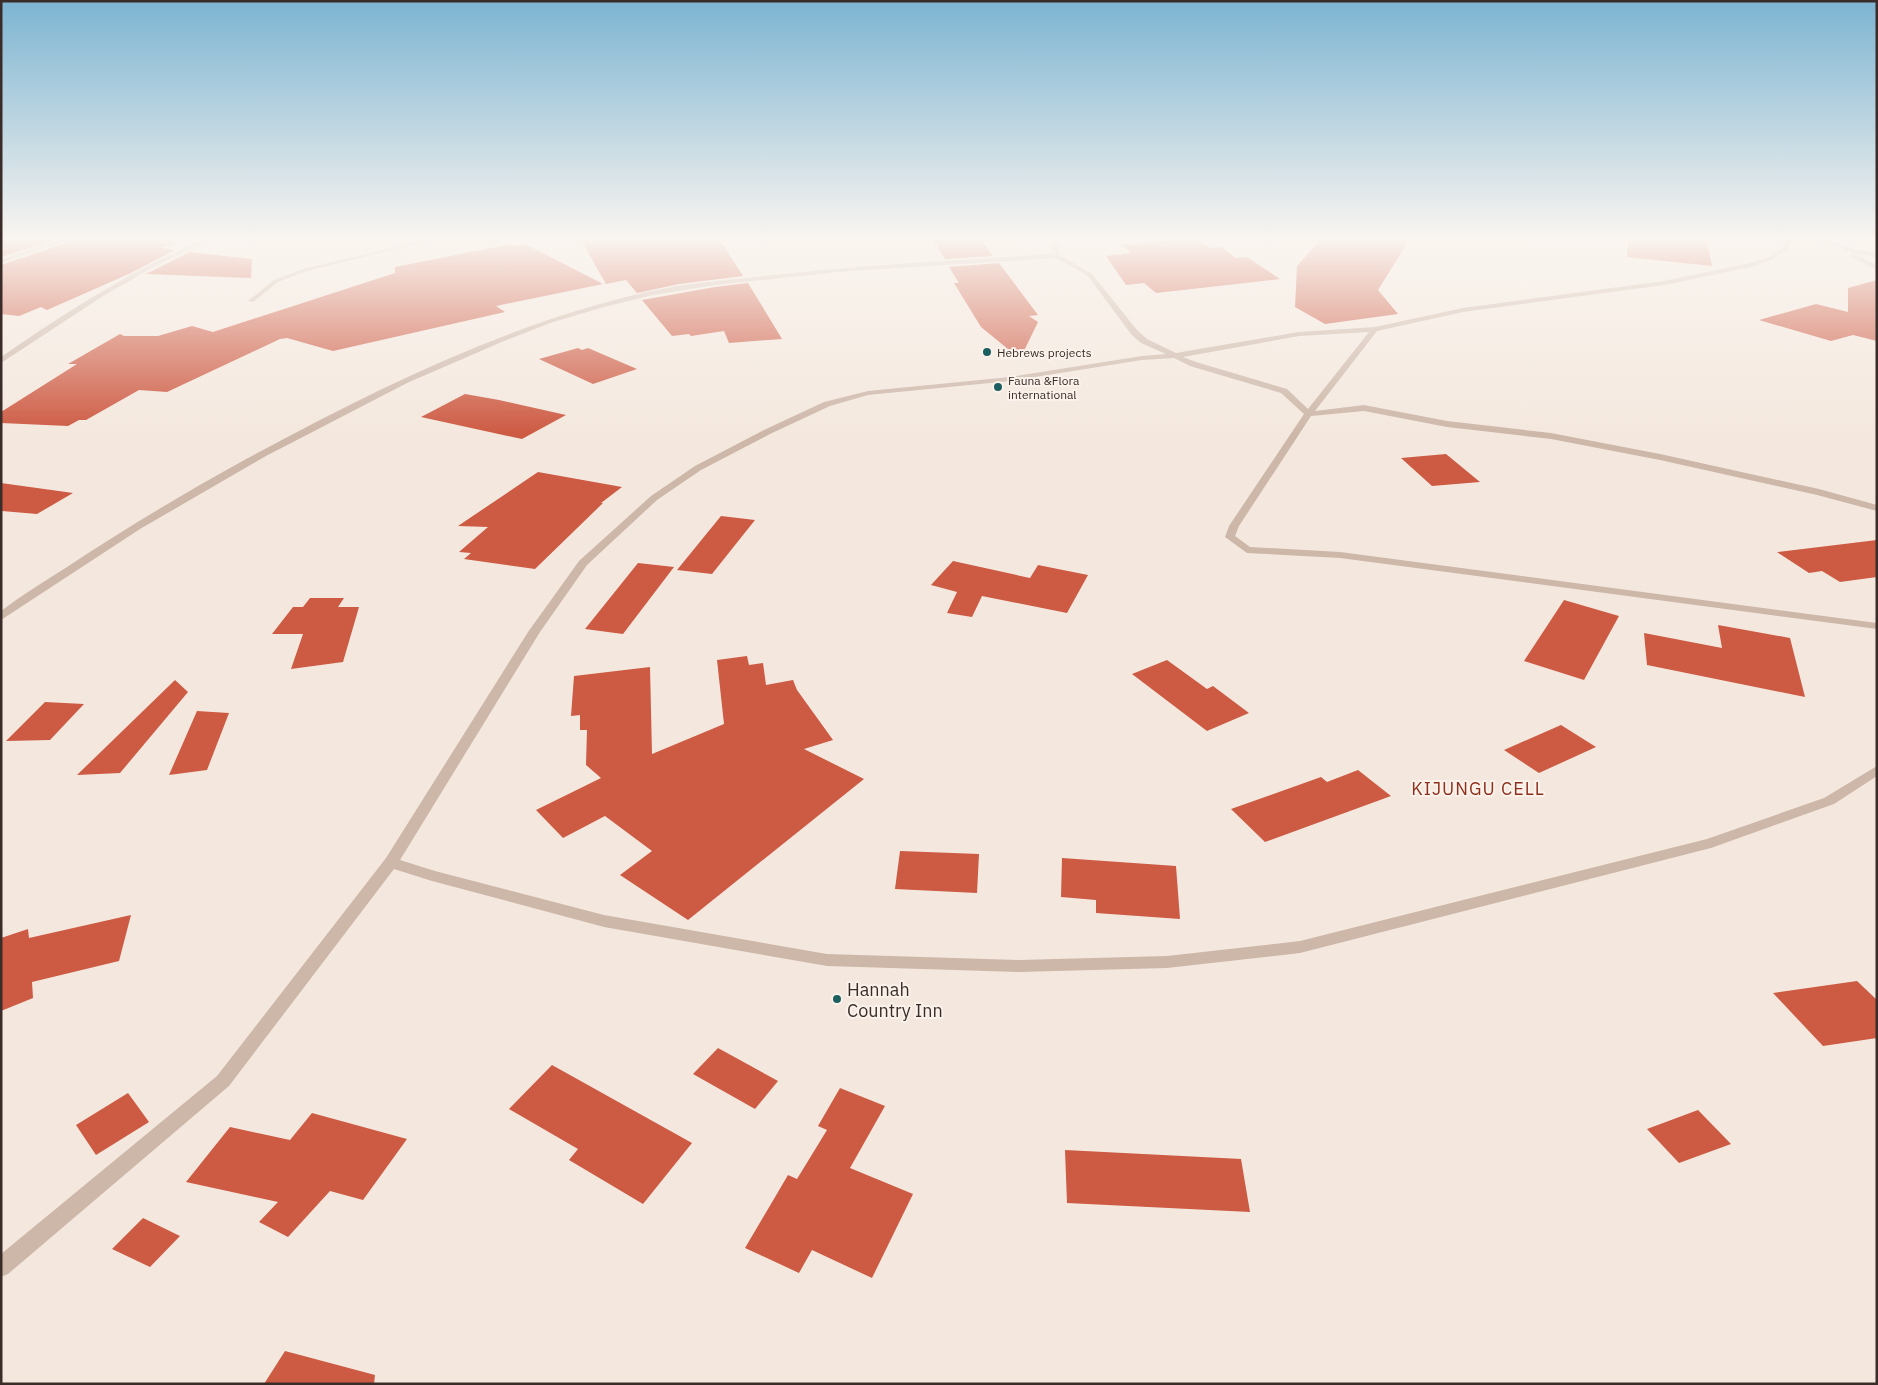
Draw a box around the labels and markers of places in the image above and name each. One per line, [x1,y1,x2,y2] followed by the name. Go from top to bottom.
[997,345,1092,360] place label: Hebrews projects
[981,346,993,358] marker: Hebrews projects
[1008,373,1080,402] place label: Fauna &Flora international
[992,381,1004,393] marker: Fauna &Flora international
[847,978,943,1022] place label: Hannah Country Inn
[831,993,843,1005] marker: Hannah Country Inn

